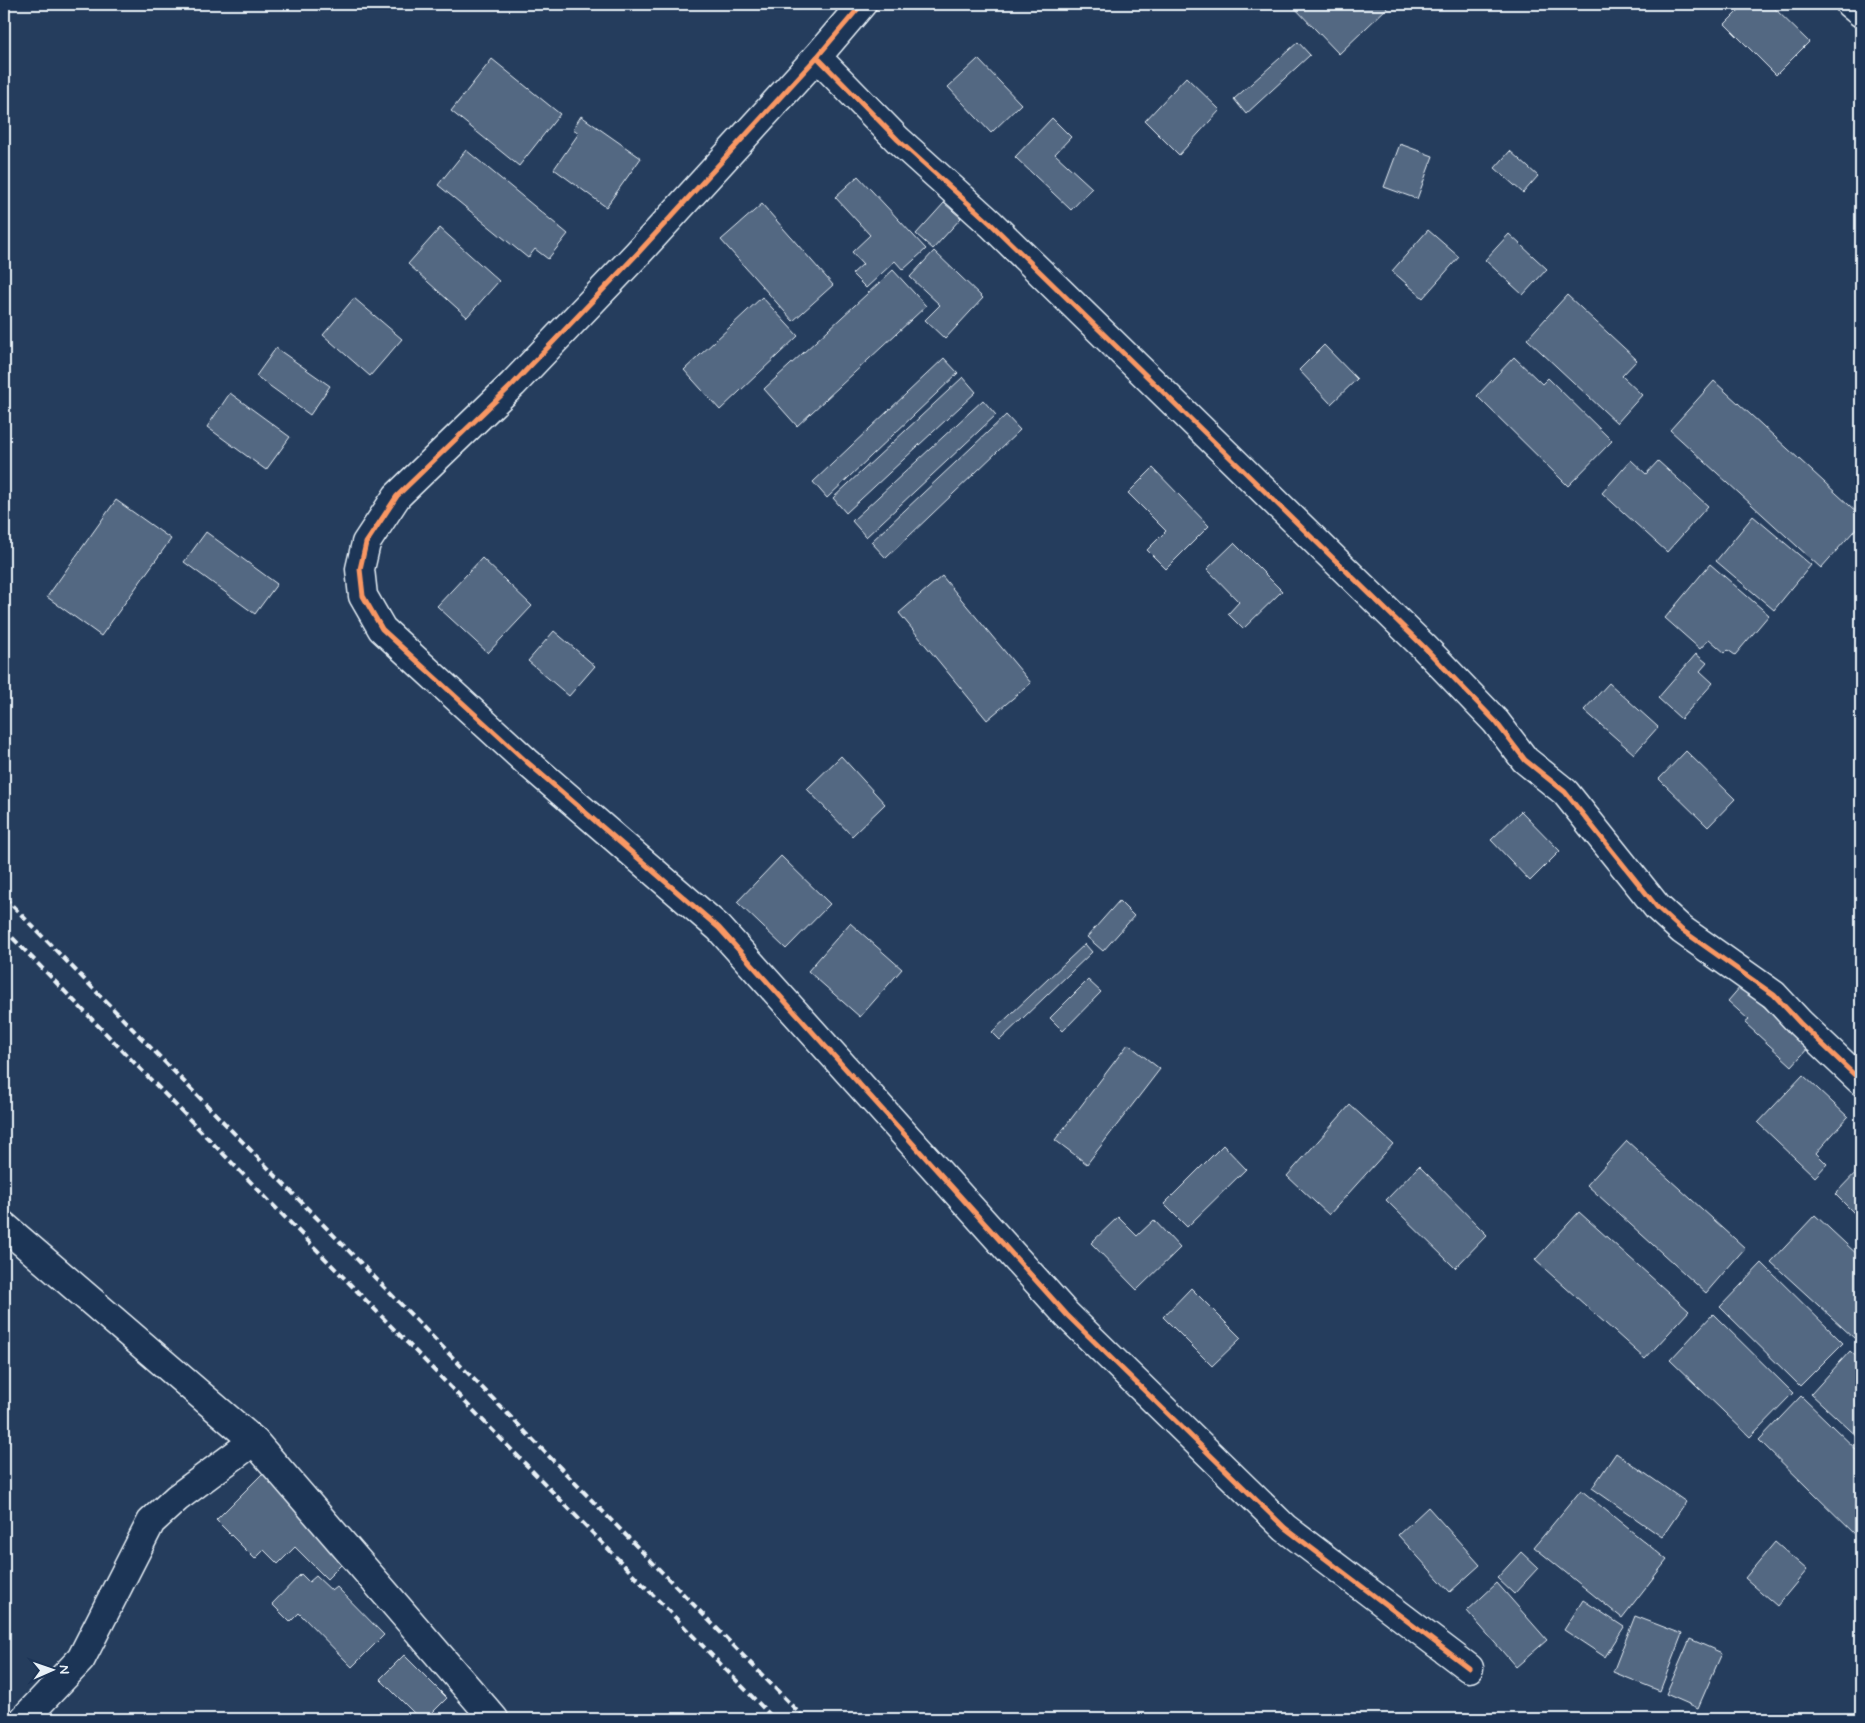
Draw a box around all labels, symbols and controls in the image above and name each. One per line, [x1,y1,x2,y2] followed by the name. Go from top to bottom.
[28,1646,78,1696] north arrow
[55,1665,73,1675] text: N

